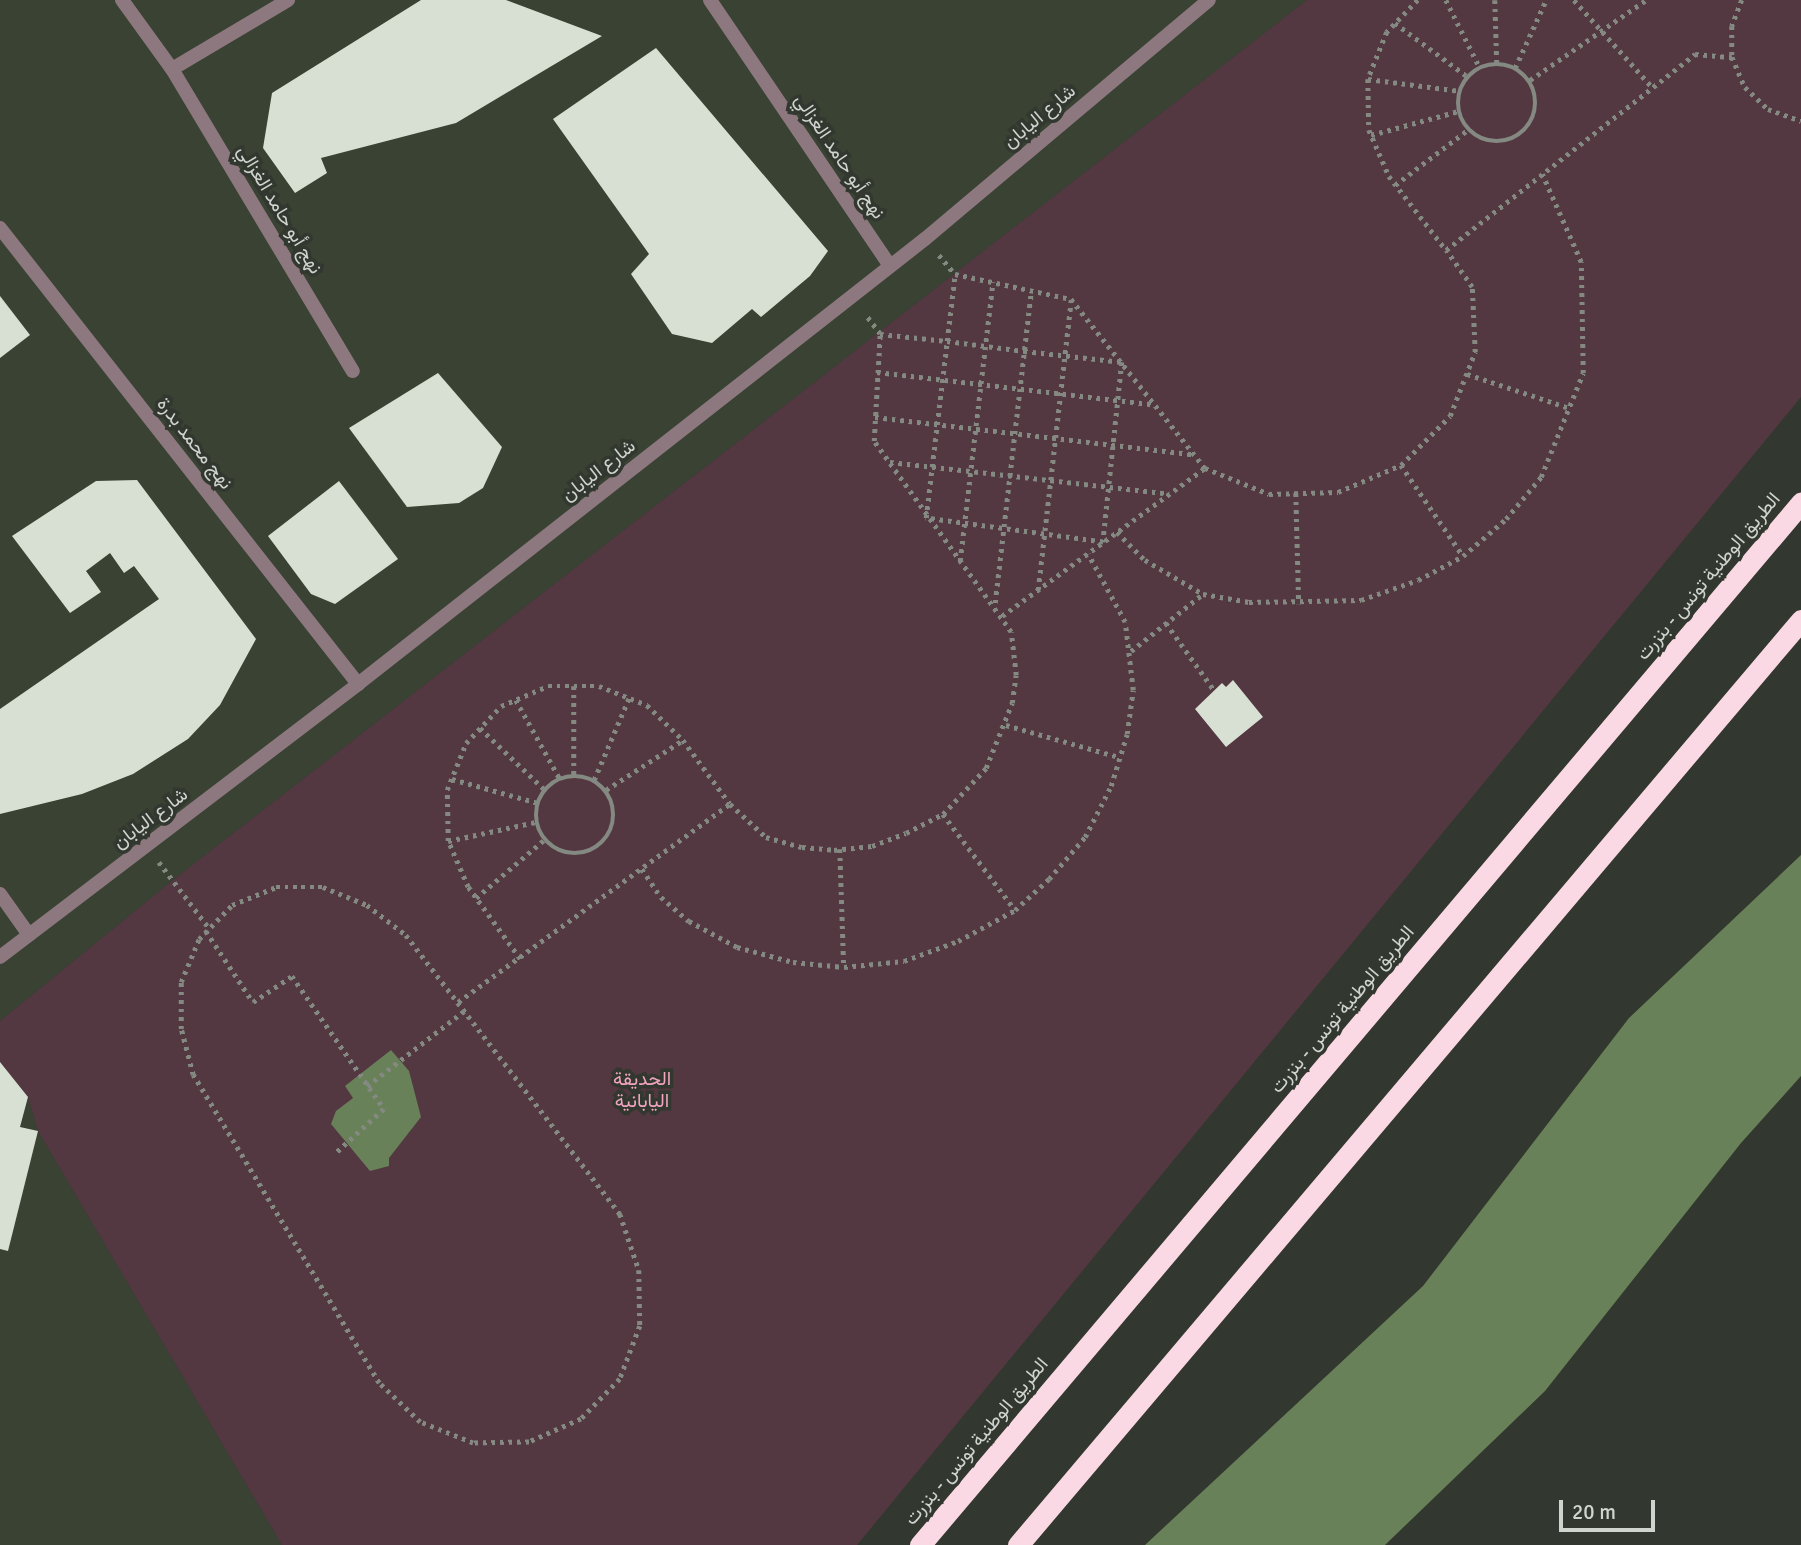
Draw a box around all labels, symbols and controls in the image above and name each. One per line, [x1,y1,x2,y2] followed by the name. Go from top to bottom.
[999,80,1081,154] street label: شارع اليابان
[789,90,889,224] street label: نهج أبو حامد الغزالي
[232,142,326,278] street label: نهج أبو حامد الغزالي
[151,394,237,494] street label: نهج محمد بدرة
[557,435,641,507] street label: شارع اليابان
[1632,489,1786,665] street label: الطريق الوطنية تونس - بنزرت
[109,784,193,854] street label: شارع اليابان
[1266,922,1420,1098] street label: الطريق الوطنية تونس - بنزرت
[613,1069,671,1113] park label: الحديقة اليابانية
[900,1354,1054,1530] street label: الطريق الوطنية تونس - بنزرت
[1563,1486,1659,1530] scale bar
[1572,1499,1616,1525] text: 20 m

